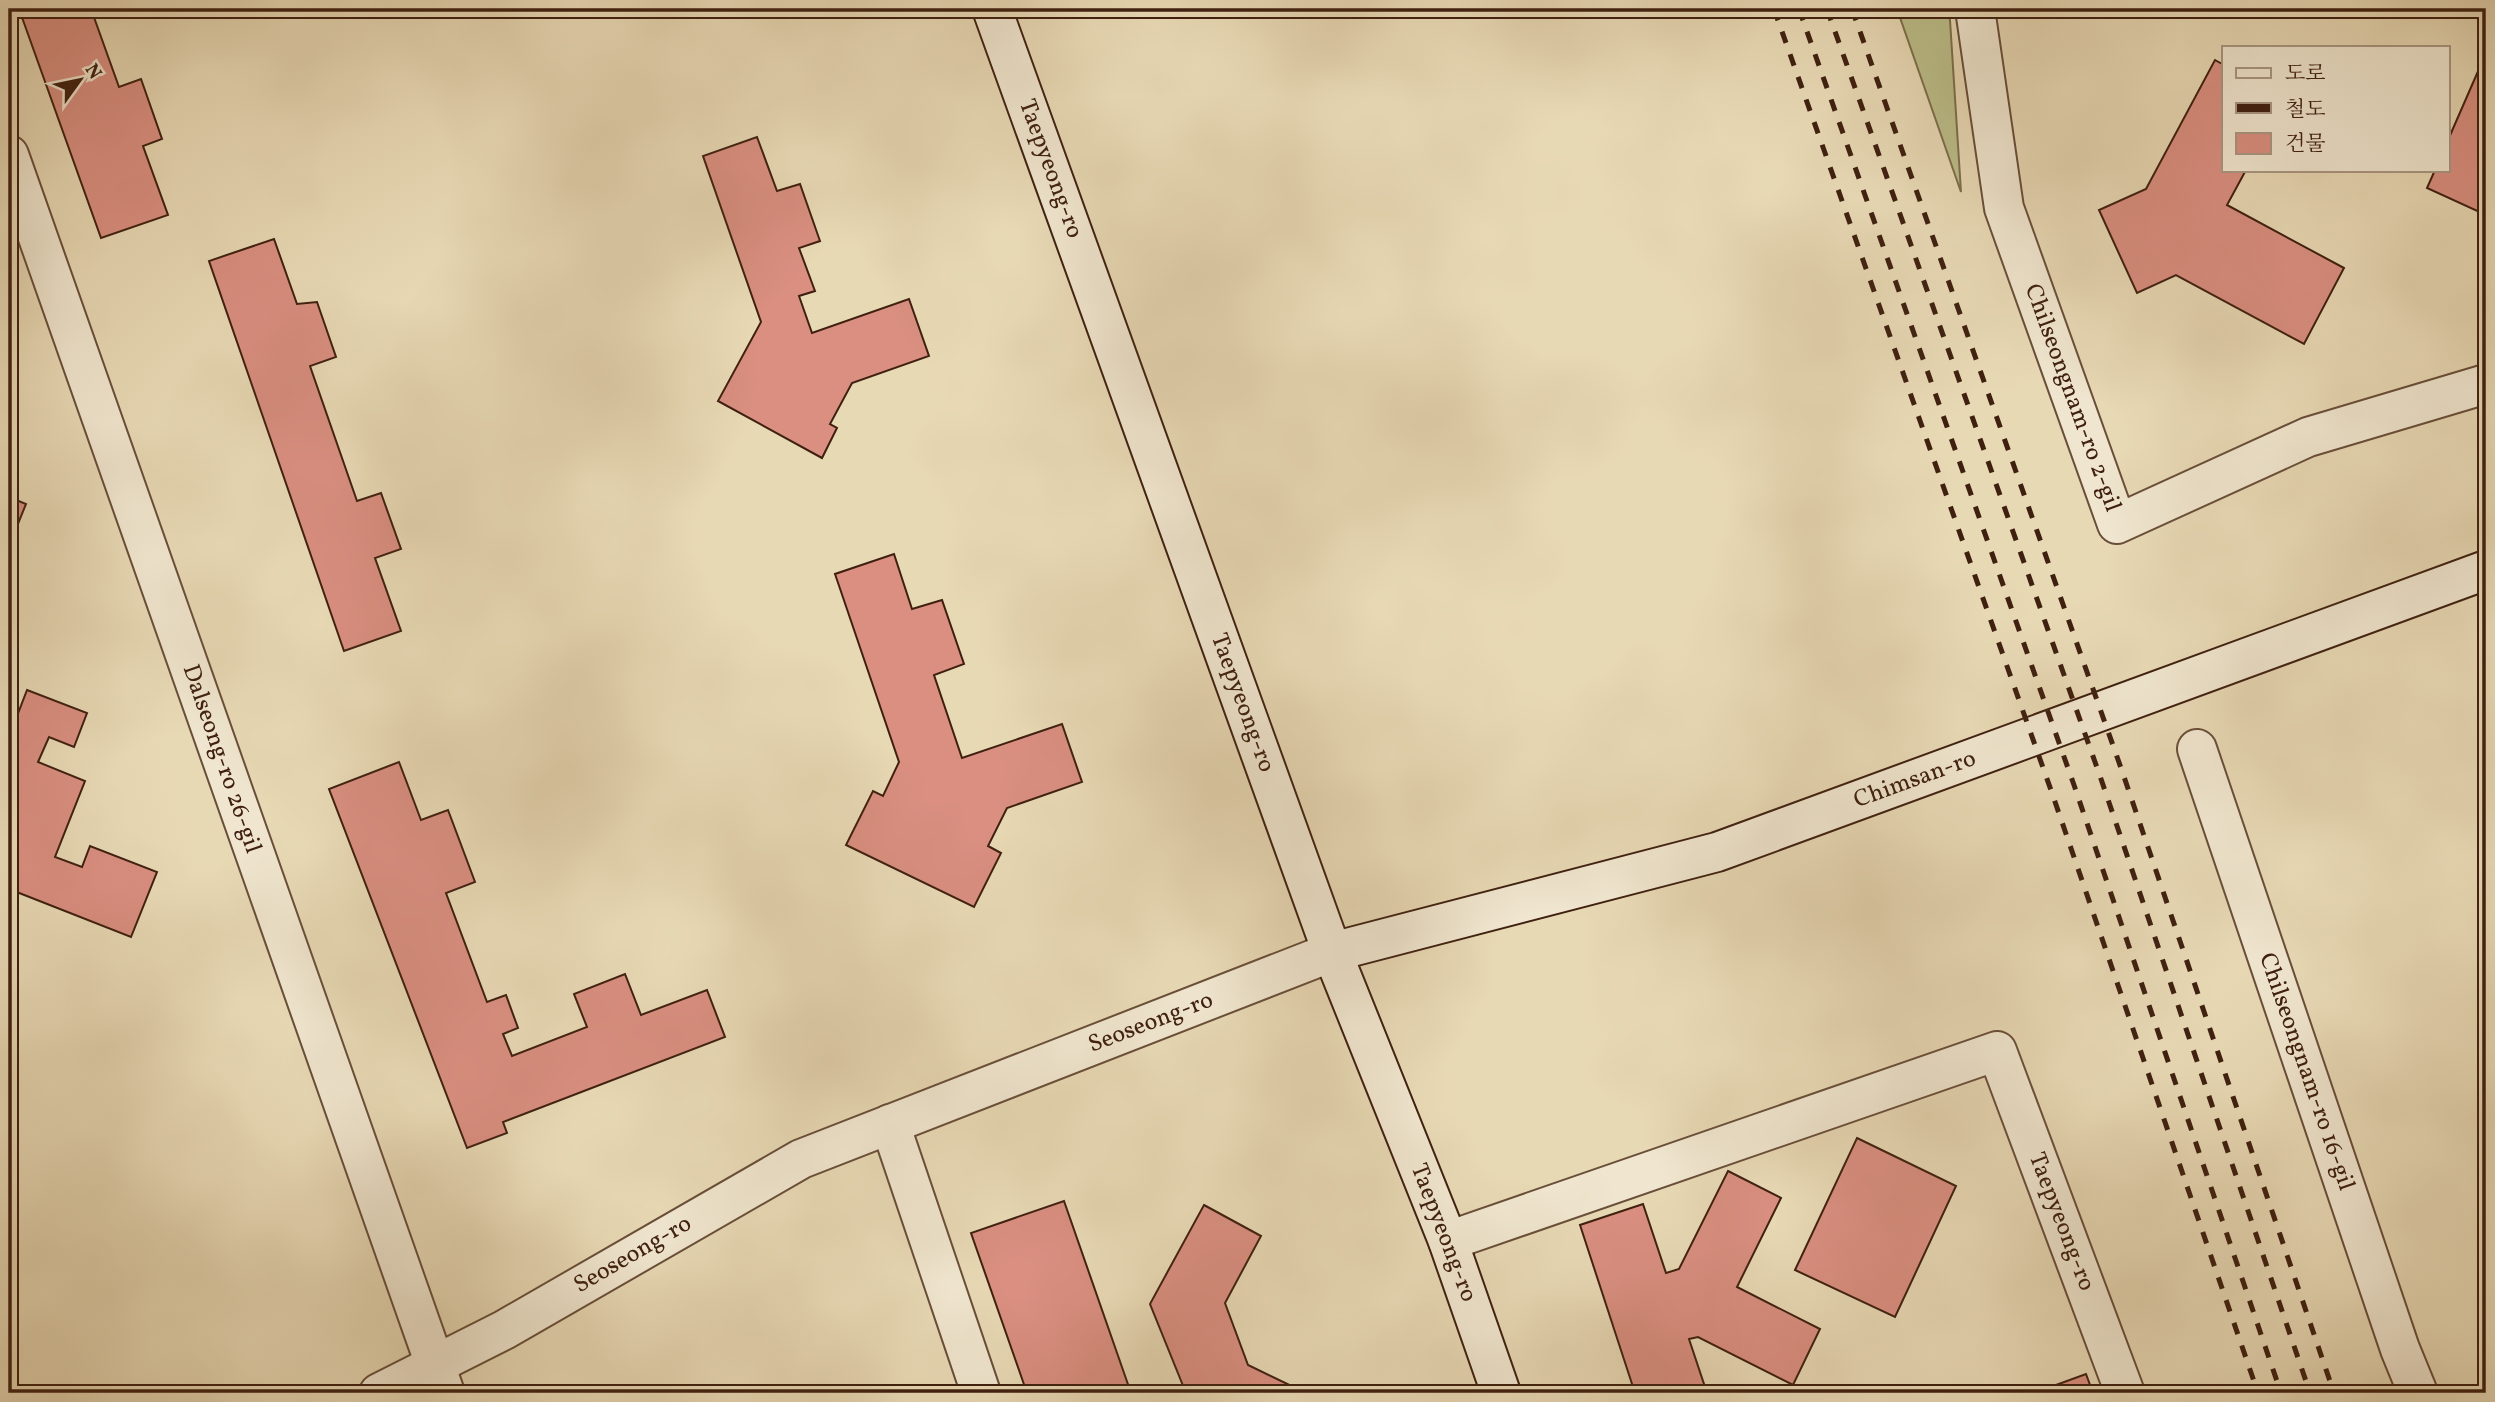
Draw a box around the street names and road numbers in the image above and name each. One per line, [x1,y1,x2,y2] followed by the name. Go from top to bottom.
[1009,95,1091,243] street label: Taepyeong-ro
[2015,279,2129,517] street label: Chilseongnam-ro 2-gil
[1201,629,1283,777] street label: Taepyeong-ro
[173,660,269,858] street label: Dalseong-ro 26-gil
[1849,742,1981,818] street label: Chimsan-ro
[2249,949,2363,1195] street label: Chilseongnam-ro 16-gil
[1084,984,1218,1062] street label: Seoseong-ro
[2019,1148,2103,1296] street label: Taepyeong-ro
[1401,1159,1485,1307] street label: Taepyeong-ro
[568,1207,698,1303] street label: Seoseong-ro

